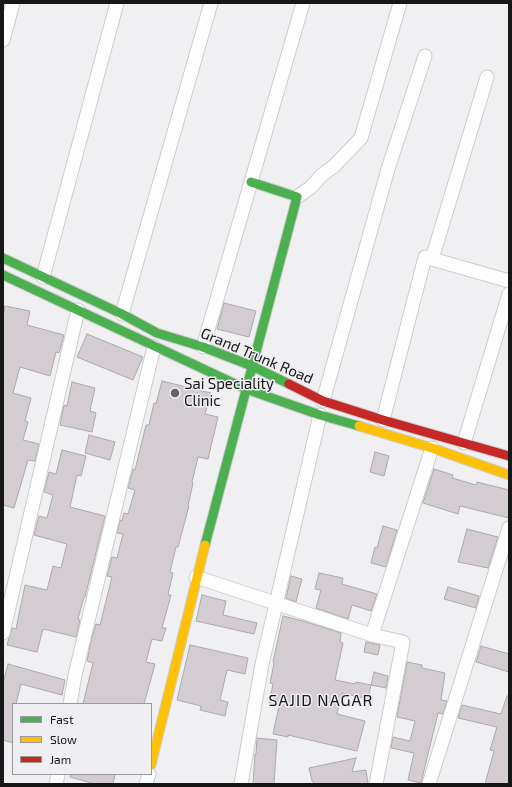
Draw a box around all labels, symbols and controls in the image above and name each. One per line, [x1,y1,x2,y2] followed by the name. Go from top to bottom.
[198,324,316,388] street label: Grand Trunk Road
[184,375,274,410] place label: Sai Speciality Clinic
[169,387,181,399] marker: Sai Speciality Clinic
[269,691,373,711] district label: SAJID NAGAR
[12,703,152,775] legend
[50,712,73,726] text: Fast
[50,732,77,746] text: Slow
[50,752,71,766] text: Jam

